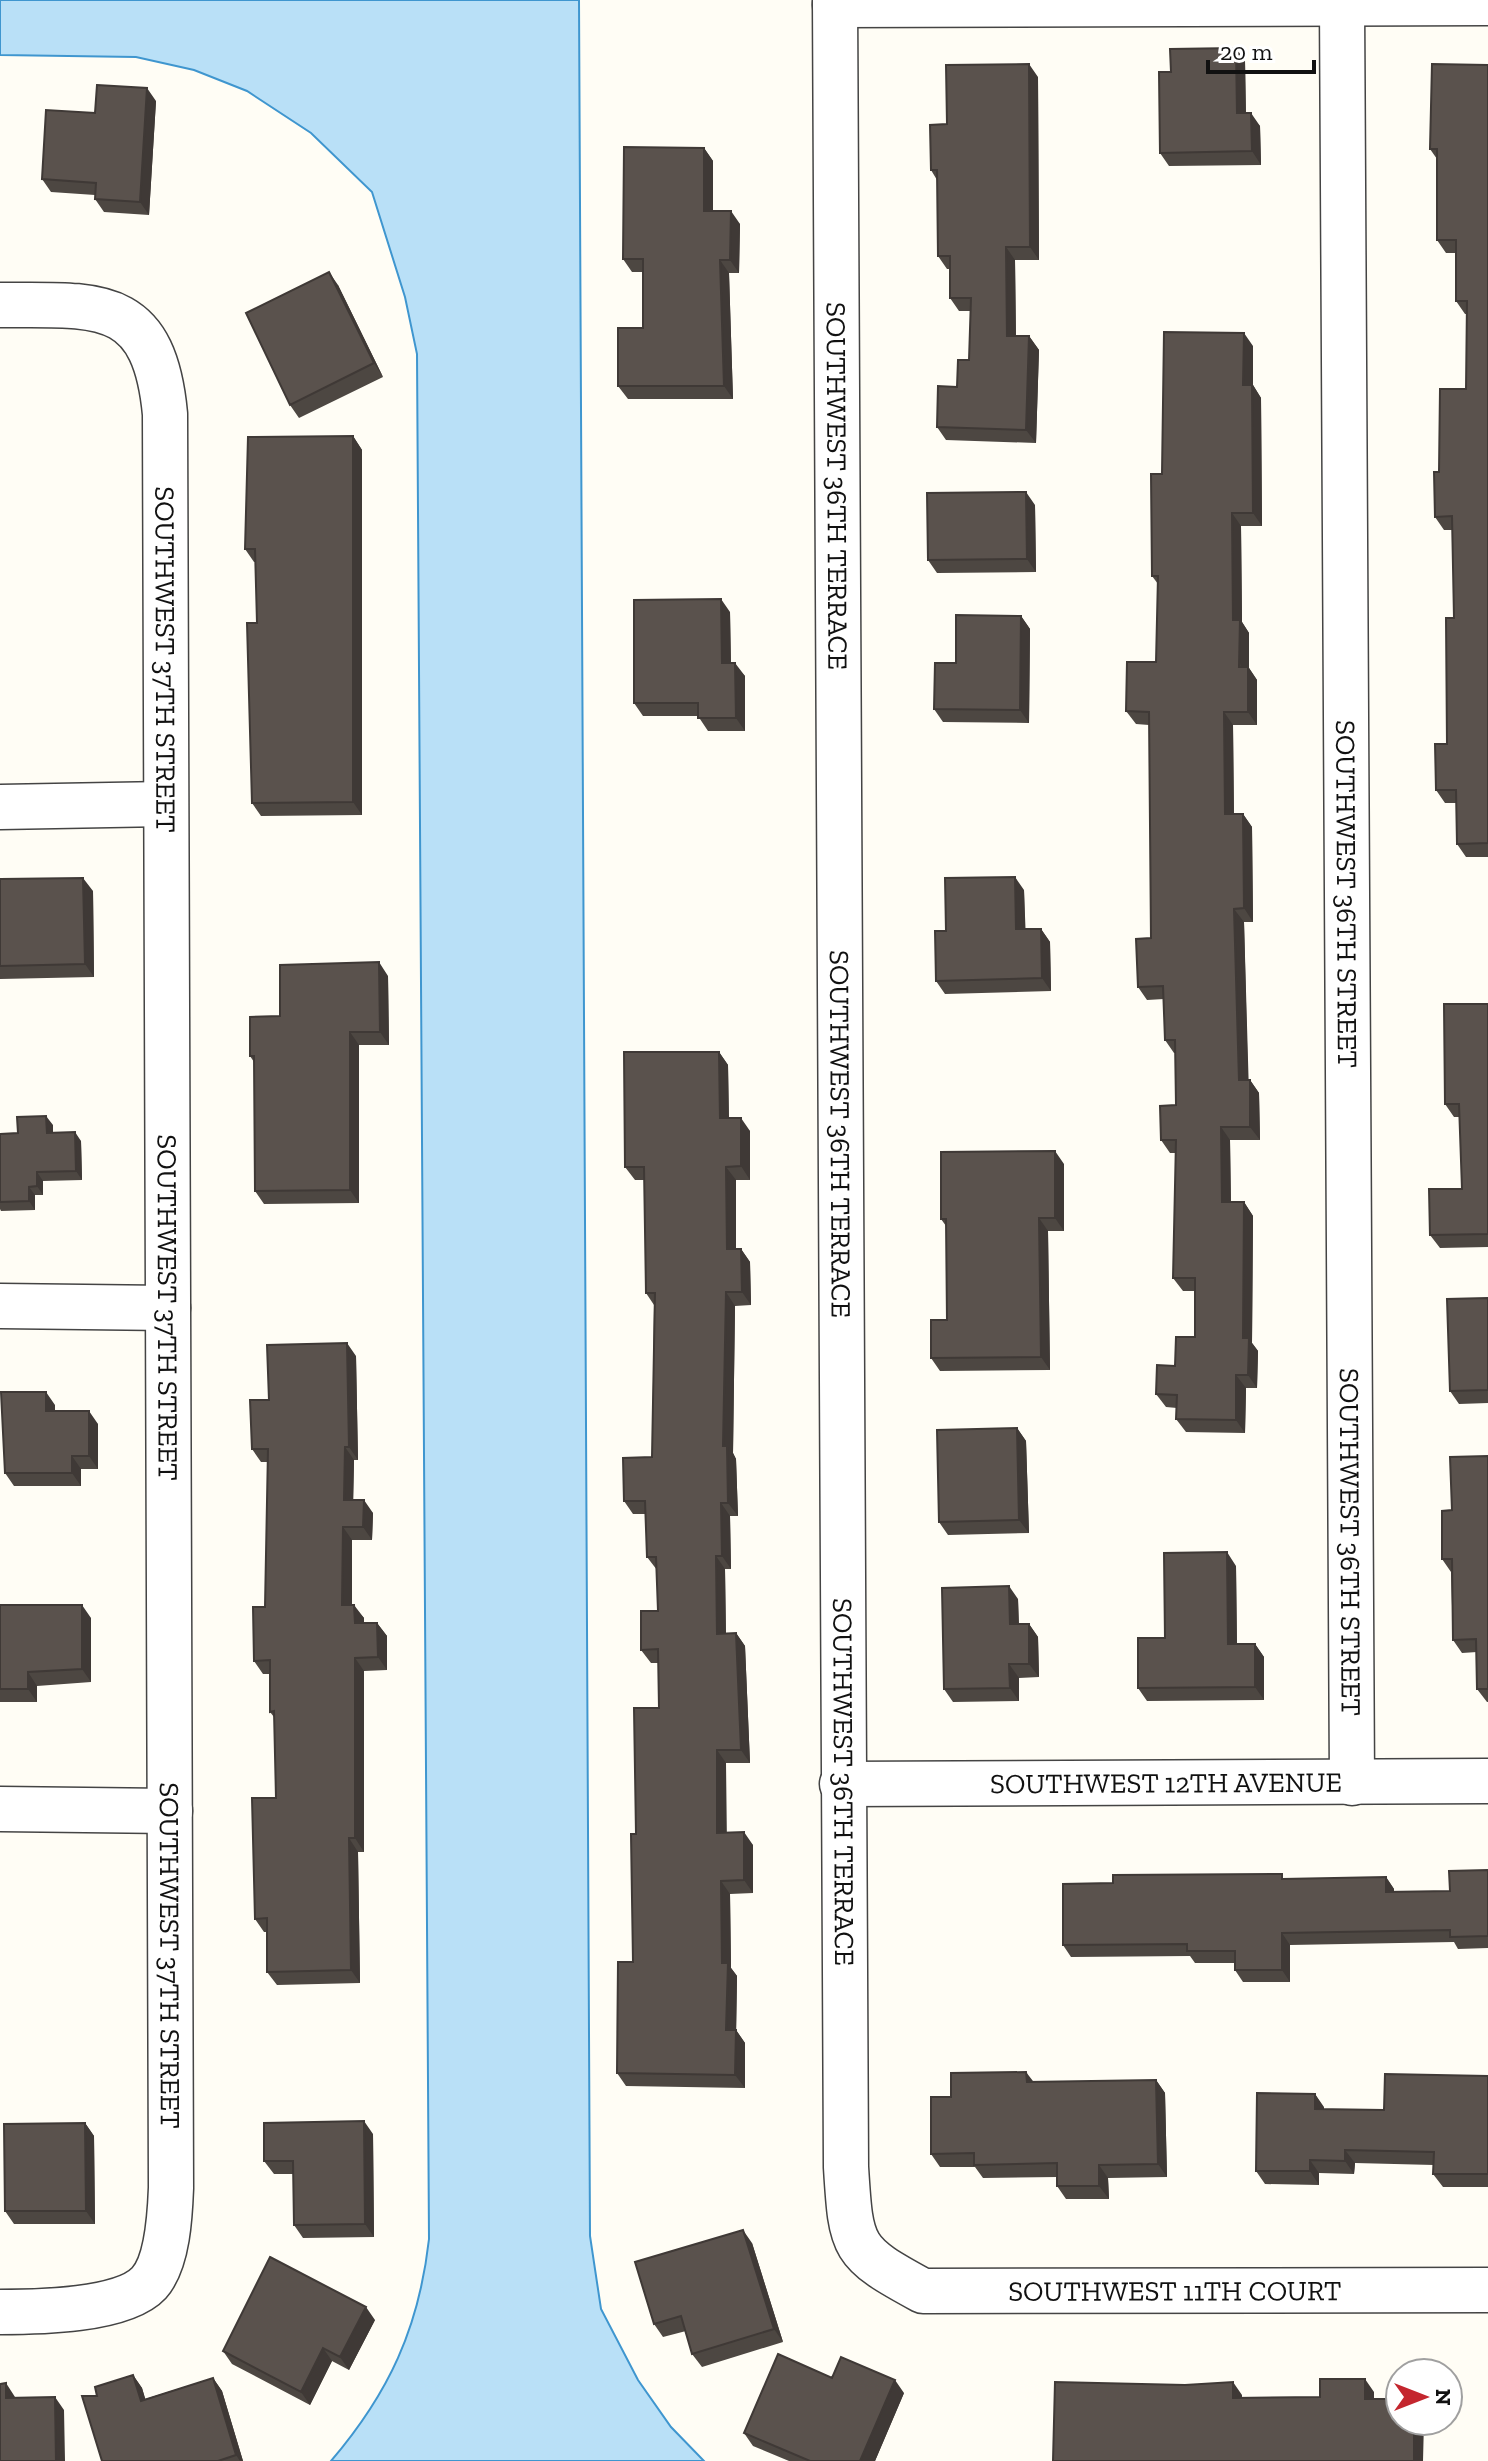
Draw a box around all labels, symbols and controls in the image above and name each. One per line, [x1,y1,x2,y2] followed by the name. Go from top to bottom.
[1208,24,1314,74] scale bar
[1220,37,1273,66] text: 20 m
[820,302,855,670] street label: SOUTHWEST 36TH TERRACE
[149,486,183,833] street label: SOUTHWEST 37TH STREET
[1330,720,1364,1068] street label: SOUTHWEST 36TH STREET
[823,950,858,1318] street label: SOUTHWEST 36TH TERRACE
[151,1134,185,1481] street label: SOUTHWEST 37TH STREET
[1333,1368,1368,1716] street label: SOUTHWEST 36TH STREET
[827,1598,861,1966] street label: SOUTHWEST 36TH TERRACE
[990,1765,1342,1800] street label: SOUTHWEST 12TH AVENUE
[153,1782,187,2129] street label: SOUTHWEST 37TH STREET
[1008,2274,1341,2307] street label: SOUTHWEST 11TH COURT
[1384,2357,1464,2437] north arrow
[1430,2389,1457,2406] text: N

